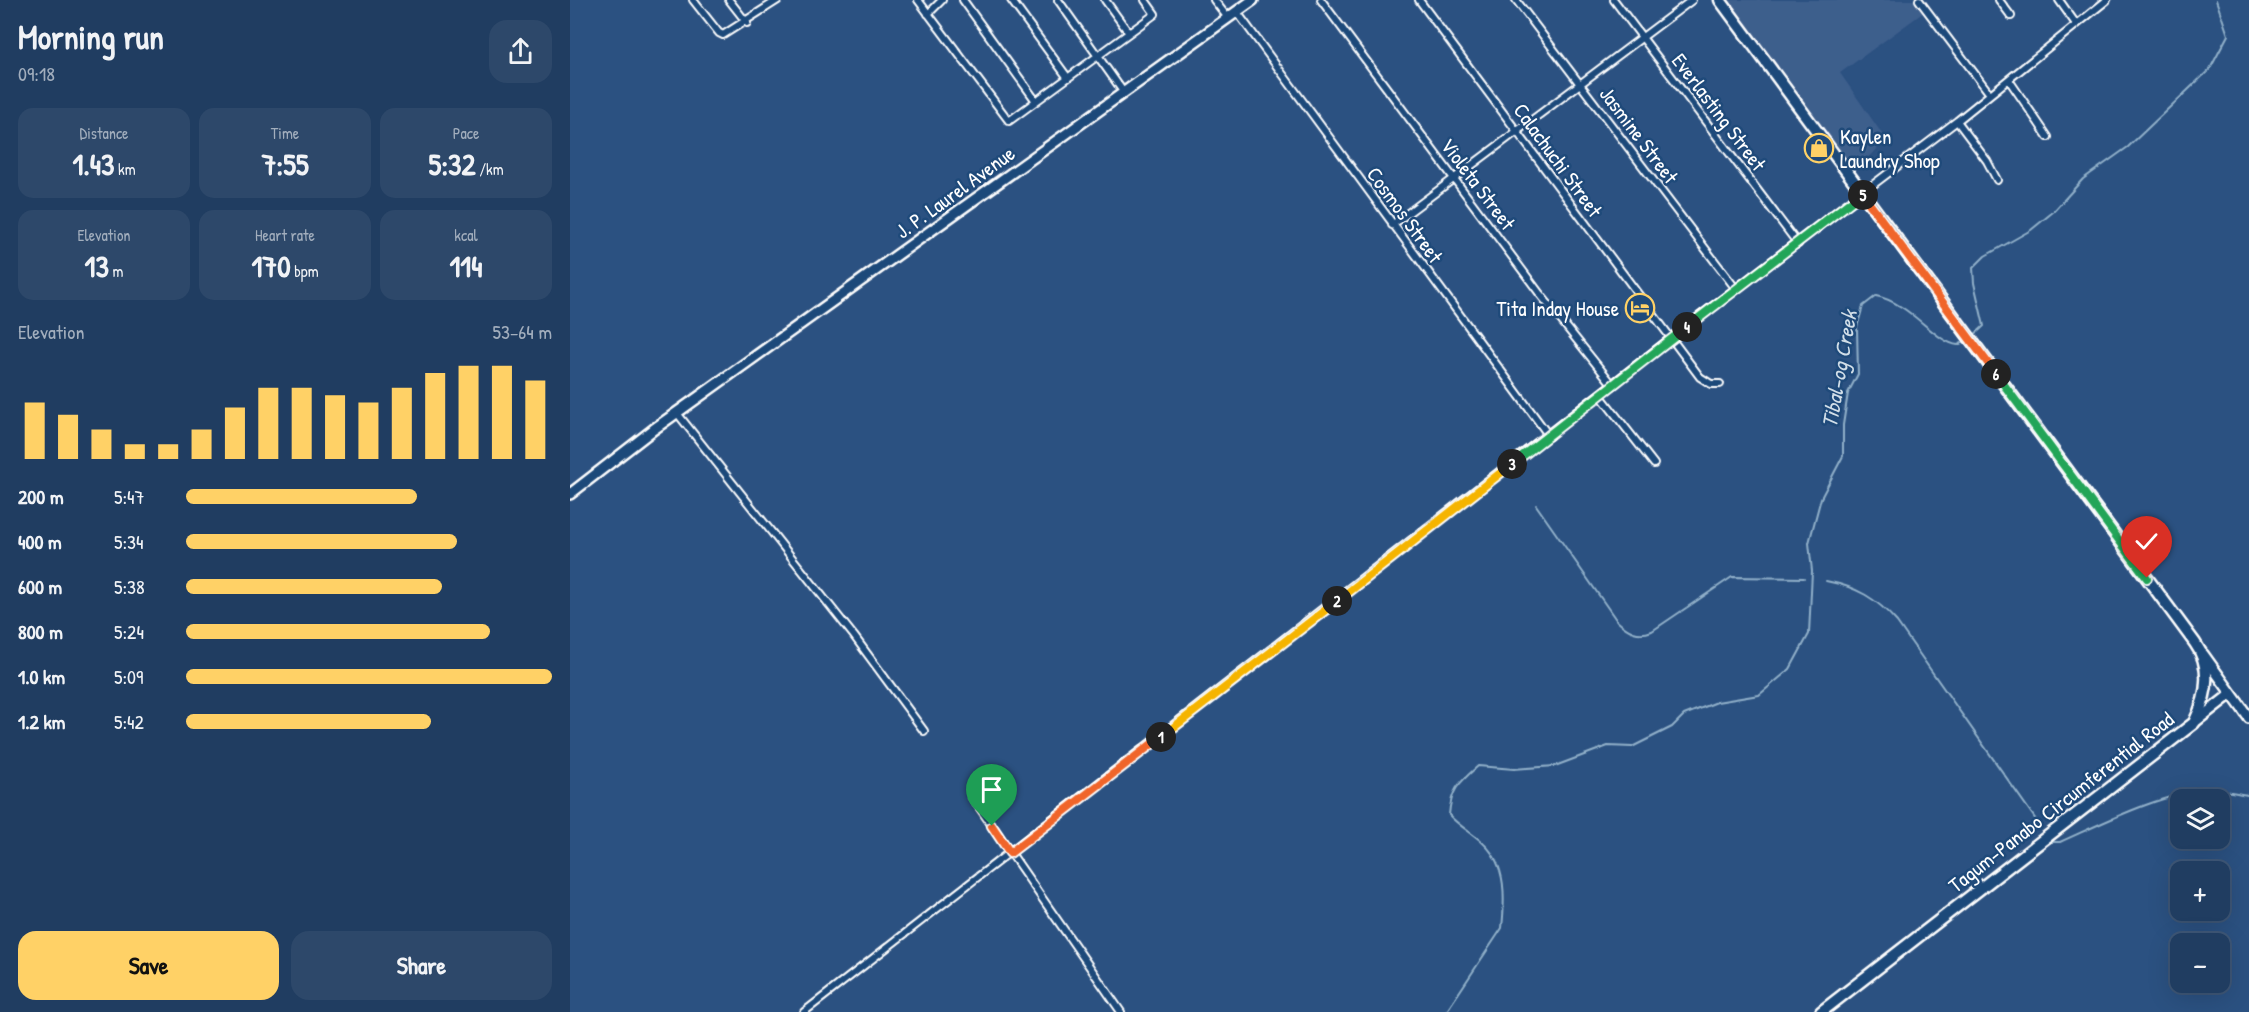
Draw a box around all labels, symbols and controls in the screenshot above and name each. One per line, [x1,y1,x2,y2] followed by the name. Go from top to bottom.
[18,15,164,59] text: Morning run
[489,20,552,83] button: share
[1665,47,1773,177] street label: Everlasting Street
[18,60,55,87] text: 09:18
[1593,80,1686,190] street label: Jasmine Street
[1507,97,1610,223] street label: Calachuchi Street
[80,122,128,144] text: Distance
[271,122,299,144] text: Time
[453,122,479,144] text: Pace
[1840,122,1940,175] place label: Kaylen Laundry Shop
[1434,132,1523,237] street label: Violeta Street
[1803,132,1835,164] shop icon: Kaylen Laundry Shop
[889,139,1021,245] street label: J. P. Laurel Avenue
[72,144,114,184] text: 1.43
[261,144,309,184] text: 7:55
[428,144,476,184] text: 5:32
[114,158,136,180] text: km
[476,158,504,180] text: /km
[1360,161,1450,270] street label: Cosmos Street
[1848,180,1878,210] pin: 5
[1860,184,1866,206] text: 5
[77,224,131,246] text: Elevation
[255,224,315,246] text: Heart rate
[454,224,478,246] text: kcal
[85,246,109,286] text: 13
[251,246,291,286] text: 170
[449,246,483,286] text: 114
[109,260,123,282] text: m
[291,260,319,282] text: bpm
[1624,292,1656,324] hotel icon: Tita Inday House
[1496,294,1619,323] place label: Tita Inday House
[1814,306,1864,430] water label: Tibal-og Creek
[1672,312,1702,342] pin: 4
[1684,316,1690,338] text: 4
[18,318,84,345] text: Elevation
[493,318,552,345] text: 53–64 m
[1981,359,2011,389] pin: 6
[1993,363,1999,385] text: 6
[1497,449,1527,479] pin: 3
[1508,453,1516,475] text: 3
[18,483,63,510] text: 200 m
[114,483,145,510] text: 5:47
[2121,516,2172,578] pin
[2130,525,2163,558] icon: check
[18,528,62,555] text: 400 m
[114,528,144,555] text: 5:34
[18,573,62,600] text: 600 m
[114,573,145,600] text: 5:38
[1322,586,1352,616] pin: 2
[1333,590,1341,612] text: 2
[18,618,63,645] text: 800 m
[114,618,144,645] text: 5:24
[18,663,65,690] text: 1.0 km
[114,663,143,690] text: 5:09
[1942,705,2180,899] street label: Tagum-Panabo Circumferential Road
[18,708,65,735] text: 1.2 km
[114,708,144,735] text: 5:42
[1146,722,1176,752] pin: 1
[1158,726,1164,748] text: 1
[966,764,1017,826] pin
[975,773,1008,806] icon: arrive
[2170,789,2230,993] map controls
[2170,789,2230,849] button: layers
[2170,861,2230,921] button: +
[18,931,279,1000] button: Save
[291,931,552,1000] button: Share
[2170,933,2230,993] button: −

